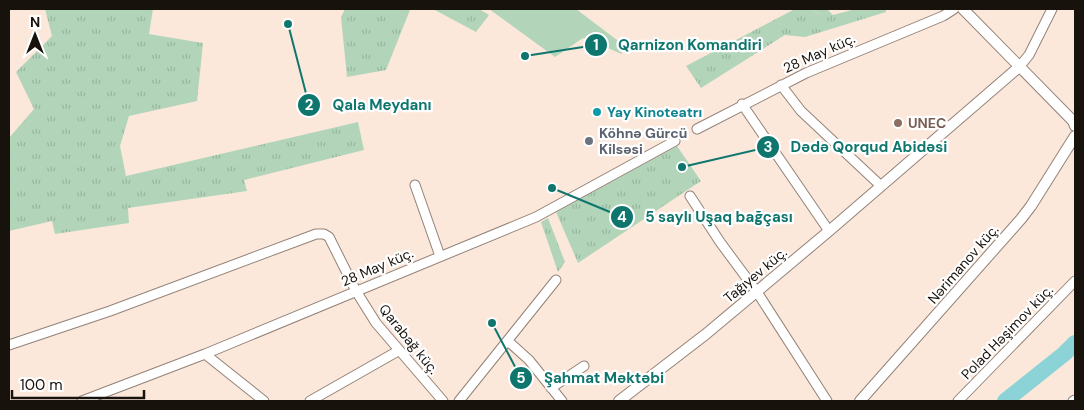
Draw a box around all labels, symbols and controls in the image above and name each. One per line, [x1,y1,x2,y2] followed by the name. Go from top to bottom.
[10,10,60,60] north arrow
[30,13,40,31] text: N
[780,29,858,77] street label: 28 May küç.
[583,30,772,60] callout: Qarnizon Komandiri
[593,35,599,55] text: 1
[618,35,762,55] text: Qarnizon Komandiri
[297,90,441,120] callout: Qala Meydanı
[305,95,314,115] text: 2
[332,95,432,115] text: Qala Meydanı
[607,103,702,121] place label: Yay Kinoteatrı
[591,106,603,118] marker: Yay Kinoteatrı
[908,114,946,132] place label: UNEC
[892,117,904,129] marker: UNEC
[599,124,687,158] place label: Köhnə Gürcü Kilsəsi
[756,132,957,162] callout: Dədə Qorqud Abidəsi
[583,135,595,147] marker: Köhnə Gürcü Kilsəsi
[763,137,773,157] text: 3
[791,137,947,157] text: Dədə Qorqud Abidəsi
[610,202,802,232] callout: 5 saylı Uşaq bağçası
[617,207,627,227] text: 4
[645,207,793,227] text: 5 saylı Uşaq bağçası
[924,220,1002,307] street label: Nərimanov küç.
[720,243,790,307] street label: Tağıyev küç.
[338,244,416,290] street label: 28 May küç.
[957,281,1057,383] street label: Polad Həşimov küç.
[375,300,443,378] street label: Qarabağ küç.
[509,363,674,393] callout: Şahmat Məktəbi
[12,368,145,400] scale bar
[516,368,526,388] text: 5
[544,368,664,388] text: Şahmat Məktəbi
[20,375,63,395] text: 100 m

